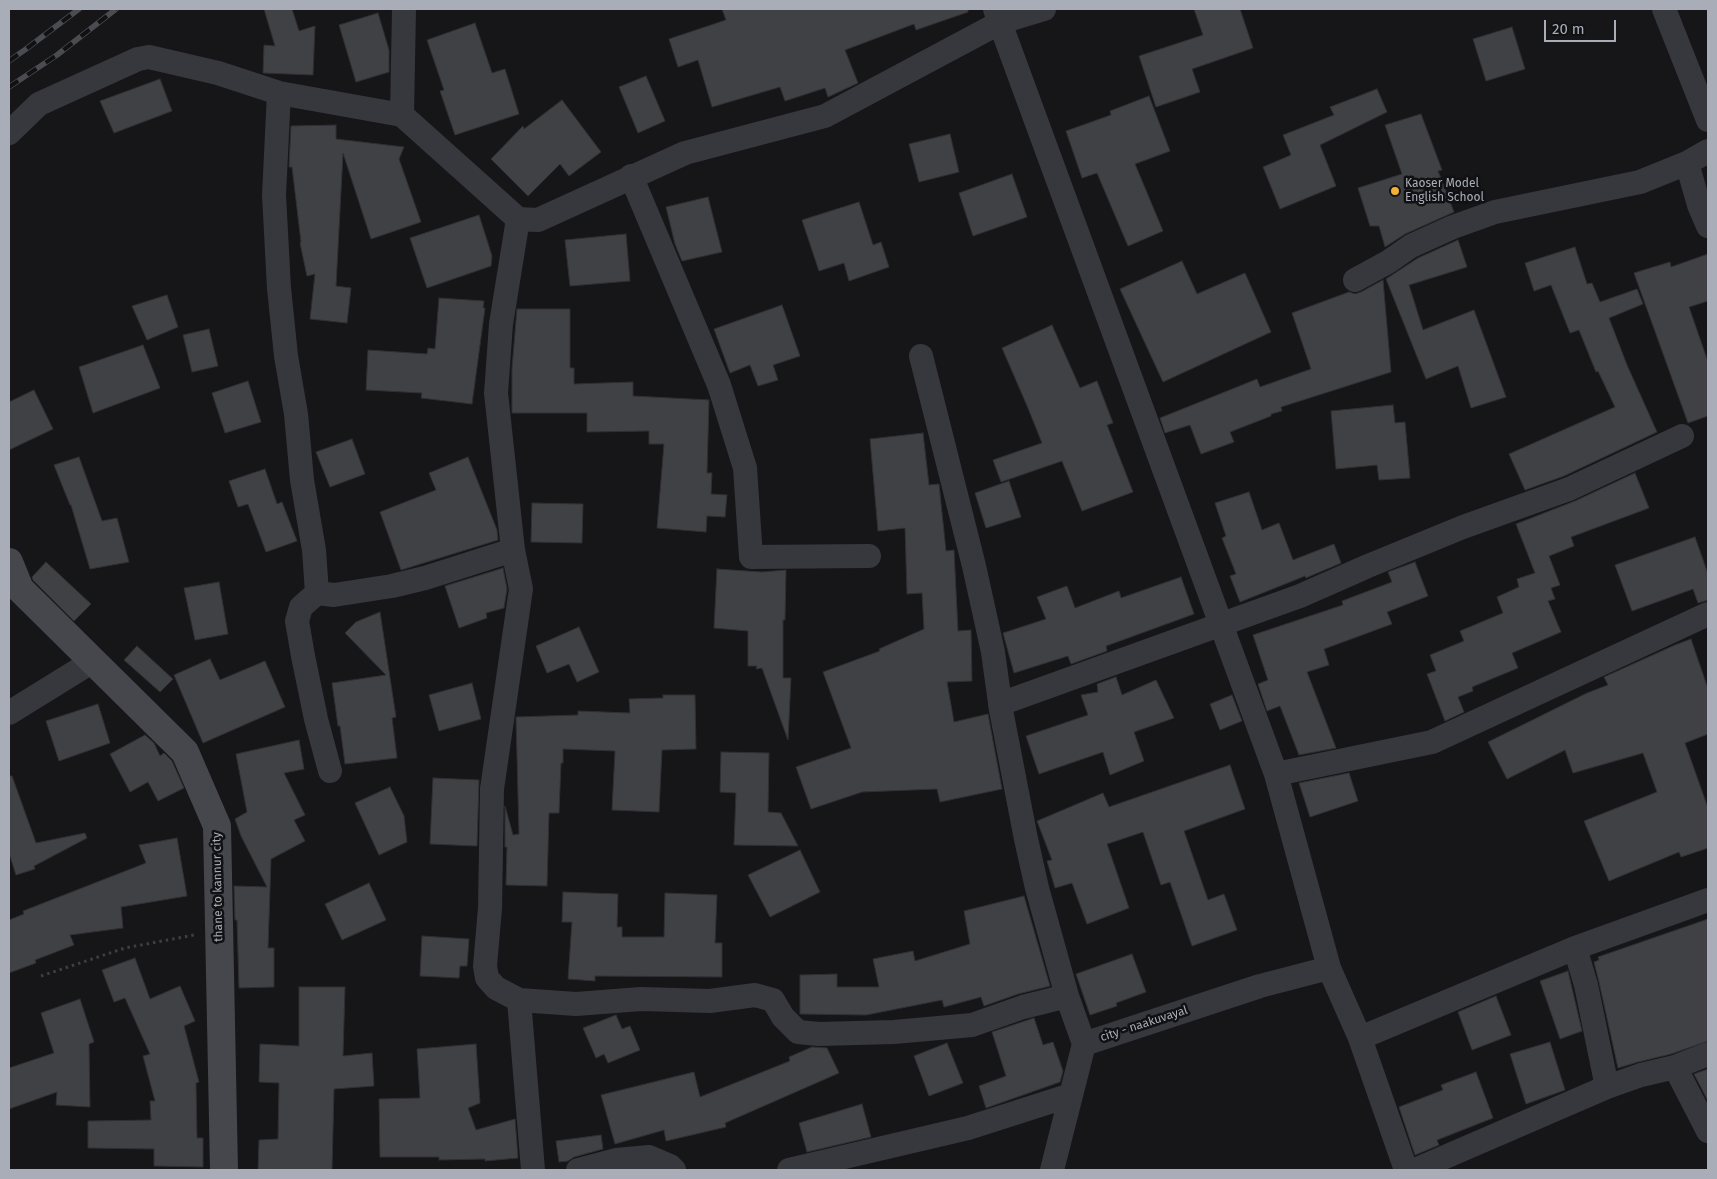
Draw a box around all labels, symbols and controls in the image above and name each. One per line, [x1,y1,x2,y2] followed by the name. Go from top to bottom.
[1547,10,1620,42] scale bar
[1552,20,1585,38] text: 20 m
[1405,177,1484,205] place label: Kaoser Model English School
[1389,185,1401,197] marker: Kaoser Model English School
[210,832,226,942] street label: thane to kannur city
[1098,1003,1190,1045] street label: city - naakuvayal

